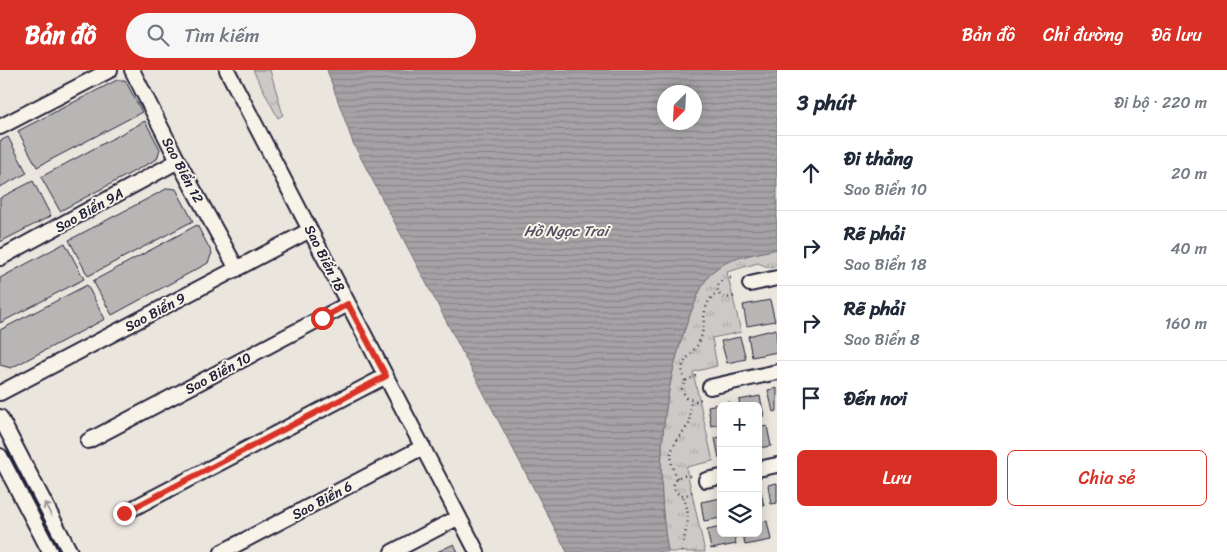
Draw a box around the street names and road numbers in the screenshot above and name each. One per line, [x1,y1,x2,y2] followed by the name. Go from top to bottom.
[155,133,210,208] street label: Sao Biển 12
[50,181,128,240] street label: Sao Biển 9A
[297,220,352,297] street label: Sao Biển 18
[120,286,191,339] street label: Sao Biển 9
[180,345,256,402] street label: Sao Biển 10
[287,474,357,527] street label: Sao Biển 6

